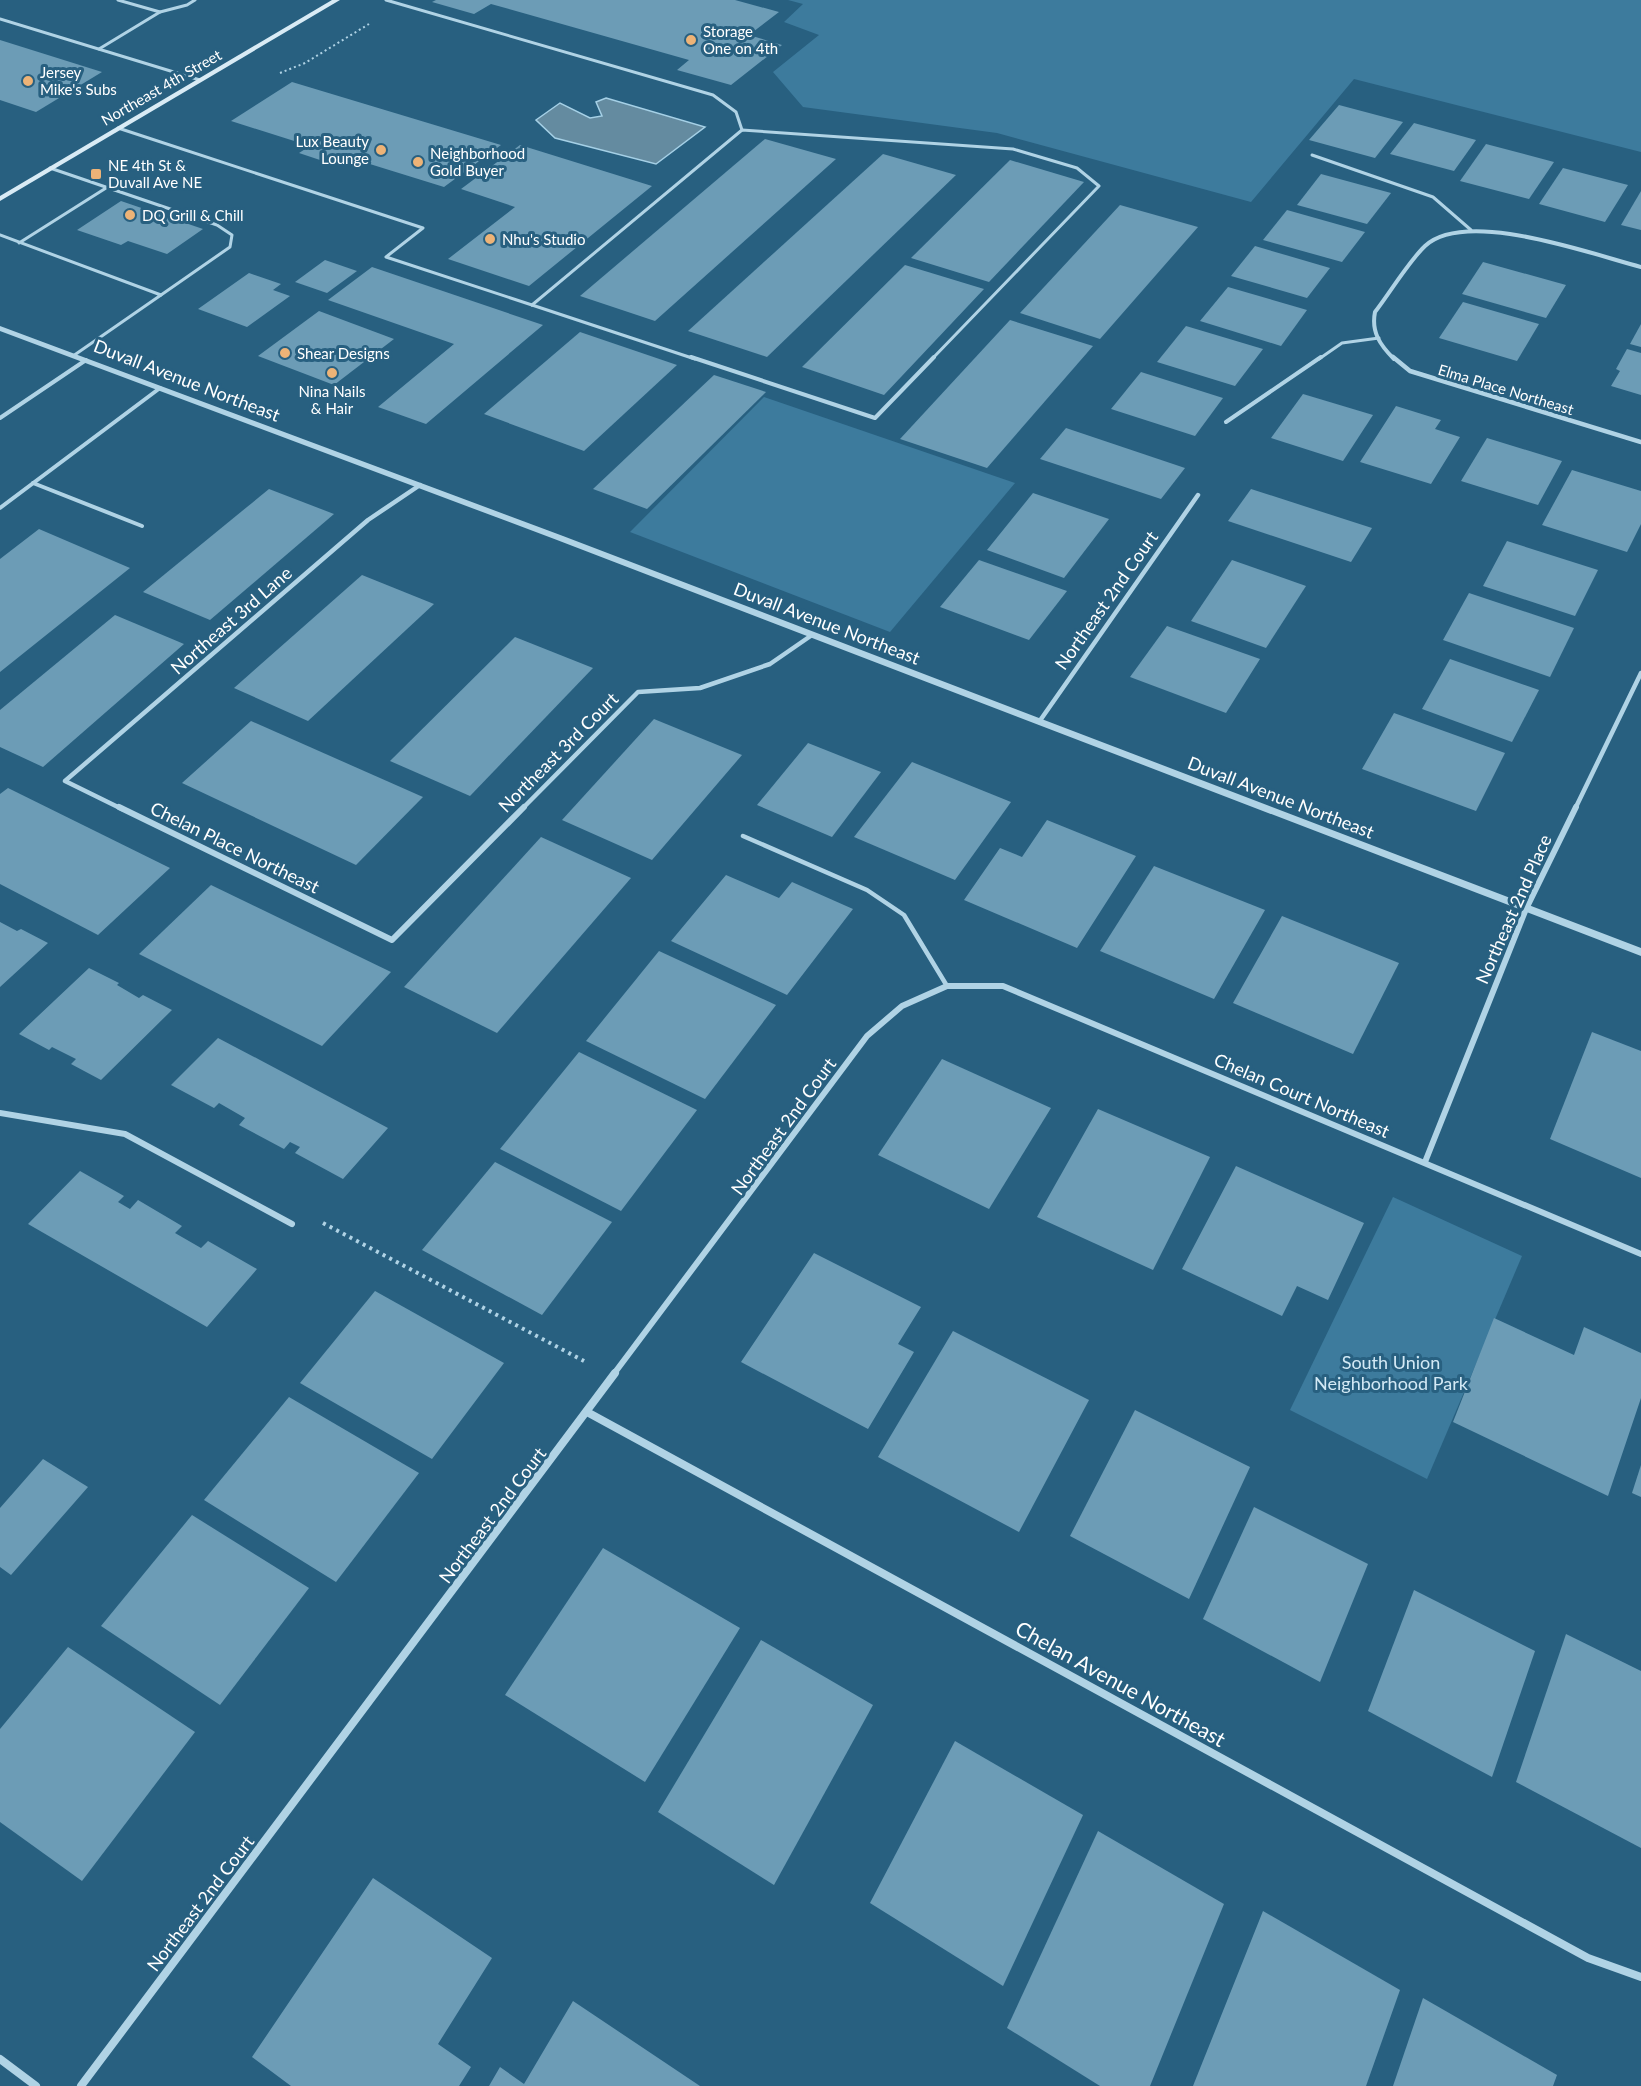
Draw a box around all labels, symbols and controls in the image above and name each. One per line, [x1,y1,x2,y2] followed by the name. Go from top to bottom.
[703,22,778,57] place label: Storage One on 4th
[684,33,698,47] marker: Storage One on 4th
[98,45,225,129] street label: Northeast 4th Street
[40,63,117,98] place label: Jersey Mike's Subs
[21,74,35,88] marker: Jersey Mike's Subs
[296,132,369,167] place label: Lux Beauty Lounge
[374,143,388,157] marker: Lux Beauty Lounge
[430,144,525,179] place label: Neighborhood Gold Buyer
[411,155,425,169] marker: Neighborhood Gold Buyer
[108,156,202,191] place label: NE 4th St & Duvall Ave NE
[89,167,103,181] marker: NE 4th St & Duvall Ave NE
[142,206,244,224] place label: DQ Grill & Chill
[123,208,137,222] marker: DQ Grill & Chill
[502,230,585,248] place label: Nhu's Studio
[483,232,497,246] marker: Nhu's Studio
[91,334,284,426] street label: Duvall Avenue Northeast
[297,344,390,362] place label: Shear Designs
[278,346,292,360] marker: Shear Designs
[1436,360,1576,418] street label: Elma Place Northeast
[325,366,339,380] marker: Nina Nails & Hair
[299,382,365,417] place label: Nina Nails & Hair
[1050,526,1162,674] street label: Northeast 2nd Court
[166,561,296,679] street label: Northeast 3rd Lane
[731,577,924,669] street label: Duvall Avenue Northeast
[493,687,623,817] street label: Northeast 3rd Court
[1185,751,1378,843] street label: Duvall Avenue Northeast
[147,796,324,898] street label: Chelan Place Northeast
[1470,831,1556,987] street label: Northeast 2nd Place
[1211,1048,1394,1142] street label: Chelan Court Northeast
[726,1053,841,1199] street label: Northeast 2nd Court
[1314,1351,1469,1394] park label: South Union Neighborhood Park
[434,1442,551,1587] street label: Northeast 2nd Court
[1012,1615,1231,1751] street label: Chelan Avenue Northeast
[142,1830,259,1975] street label: Northeast 2nd Court

